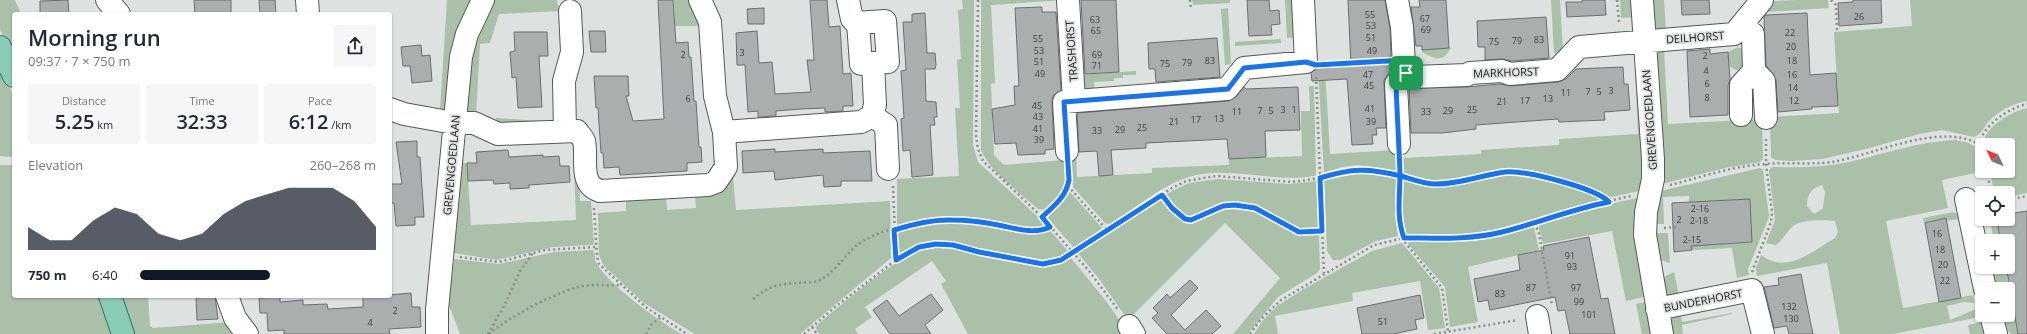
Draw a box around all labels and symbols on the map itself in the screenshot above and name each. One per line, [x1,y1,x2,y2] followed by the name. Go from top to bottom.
[1365,8,1375,21] house number: 55
[1854,10,1864,23] house number: 26
[1420,12,1430,25] house number: 67
[1090,13,1100,26] house number: 63
[1366,19,1376,32] house number: 53
[1061,20,1081,82] street label: TRASHORST
[1421,23,1431,36] house number: 69
[1091,24,1101,37] house number: 65
[1785,26,1795,39] house number: 22
[1665,27,1725,47] street label: DEILHORST
[1366,31,1376,44] house number: 51
[1033,32,1043,45] house number: 55
[1534,33,1544,46] house number: 83
[1512,34,1522,47] house number: 79
[1489,35,1499,48] house number: 75
[1786,40,1796,53] house number: 20
[1034,44,1044,57] house number: 53
[1367,44,1377,57] house number: 49
[739,46,745,59] house number: 3
[680,48,686,61] house number: 2
[1092,48,1102,61] house number: 69
[1702,49,1708,62] house number: 2
[1205,54,1215,67] house number: 83
[1787,54,1797,67] house number: 18
[1034,55,1044,68] house number: 51
[1182,56,1192,69] house number: 79
[1389,56,1423,90] pin
[1160,57,1170,70] house number: 75
[1092,59,1102,72] house number: 71
[1473,63,1539,81] street label: MARKHORST
[1703,64,1709,77] house number: 4
[1035,67,1045,80] house number: 49
[1363,68,1373,81] house number: 47
[1787,68,1797,81] house number: 16
[1638,69,1660,171] street label: GREVENGOEDLAAN
[1704,77,1710,90] house number: 6
[1364,79,1374,92] house number: 45
[1788,81,1798,94] house number: 14
[1608,84,1614,97] house number: 3
[1585,85,1591,98] house number: 7
[1596,85,1602,98] house number: 5
[1561,86,1571,99] house number: 11
[1704,91,1710,104] house number: 8
[685,92,691,105] house number: 6
[1543,92,1553,105] house number: 13
[1520,94,1530,107] house number: 17
[1789,94,1799,107] house number: 12
[1497,95,1507,108] house number: 21
[1032,99,1042,112] house number: 45
[1365,102,1375,115] house number: 41
[1280,103,1286,116] house number: 3
[1291,103,1297,116] house number: 1
[1467,103,1477,116] house number: 25
[1257,104,1263,117] house number: 7
[1268,104,1274,117] house number: 5
[1443,104,1453,117] house number: 29
[1232,105,1242,118] house number: 11
[1421,105,1431,118] house number: 33
[1033,110,1043,123] house number: 43
[1214,112,1224,125] house number: 13
[1191,113,1201,126] house number: 17
[439,114,463,216] street label: GREVENGOEDLAAN
[1169,115,1179,128] house number: 21
[1366,115,1376,128] house number: 39
[1137,121,1147,134] house number: 25
[1033,122,1043,135] house number: 41
[1115,123,1125,136] house number: 29
[1092,124,1102,137] house number: 33
[1034,133,1044,146] house number: 39
[1975,138,2015,178] north arrow
[1691,202,1709,215] house number: 2-16
[1676,213,1682,226] house number: 2
[1690,214,1708,227] house number: 2-18
[1932,227,1942,240] house number: 16
[1683,233,1701,246] house number: 2-15
[1935,243,1945,256] house number: 18
[1565,249,1575,262] house number: 91
[1938,258,1948,271] house number: 20
[1567,260,1577,273] house number: 93
[1940,274,1950,287] house number: 22
[1526,281,1536,294] house number: 87
[1571,281,1581,294] house number: 97
[1662,285,1744,315] street label: BUNDERHORST
[1495,287,1505,300] house number: 83
[1574,295,1584,308] house number: 99
[1781,300,1797,313] house number: 132
[392,304,398,317] house number: 2
[1581,308,1597,321] house number: 101
[1783,312,1799,325] house number: 130
[1378,315,1388,328] house number: 51
[367,316,373,329] house number: 4

